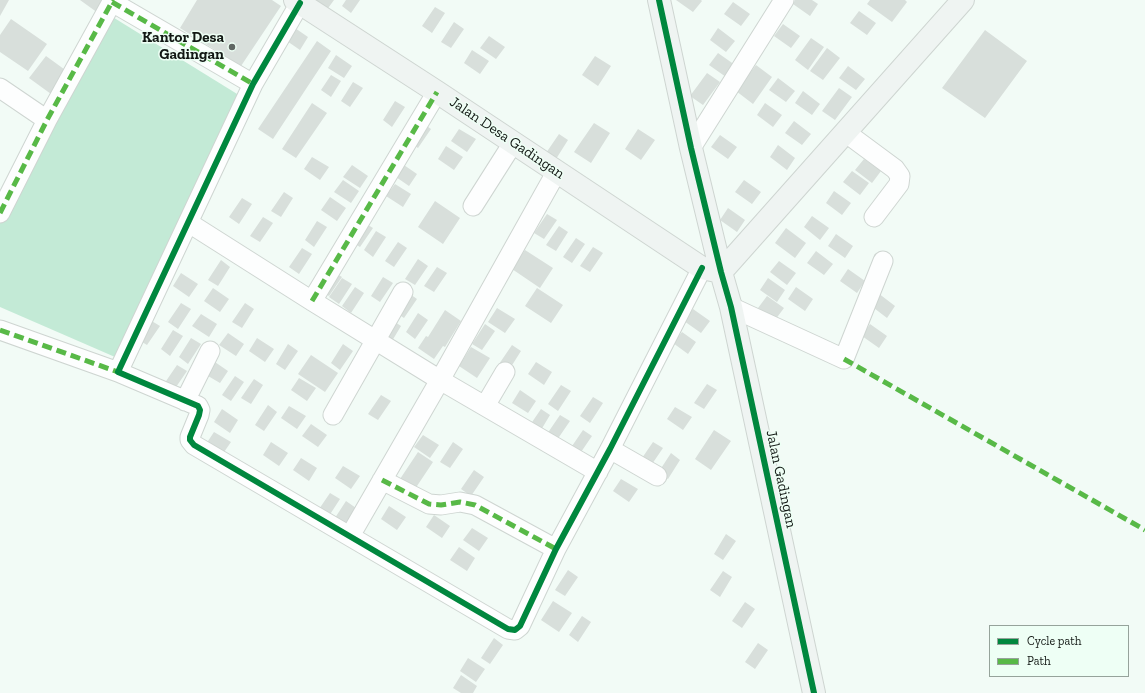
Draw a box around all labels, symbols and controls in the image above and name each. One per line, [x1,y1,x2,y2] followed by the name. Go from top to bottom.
[142,29,224,64] place label: Kantor Desa Gadingan
[227,42,237,52] marker: Kantor Desa Gadingan
[446,93,568,183] street label: Jalan Desa Gadingan
[762,428,800,530] street label: Jalan Gadingan
[989,625,1129,677] legend
[1027,634,1081,648] text: Cycle path
[1027,654,1051,668] text: Path

